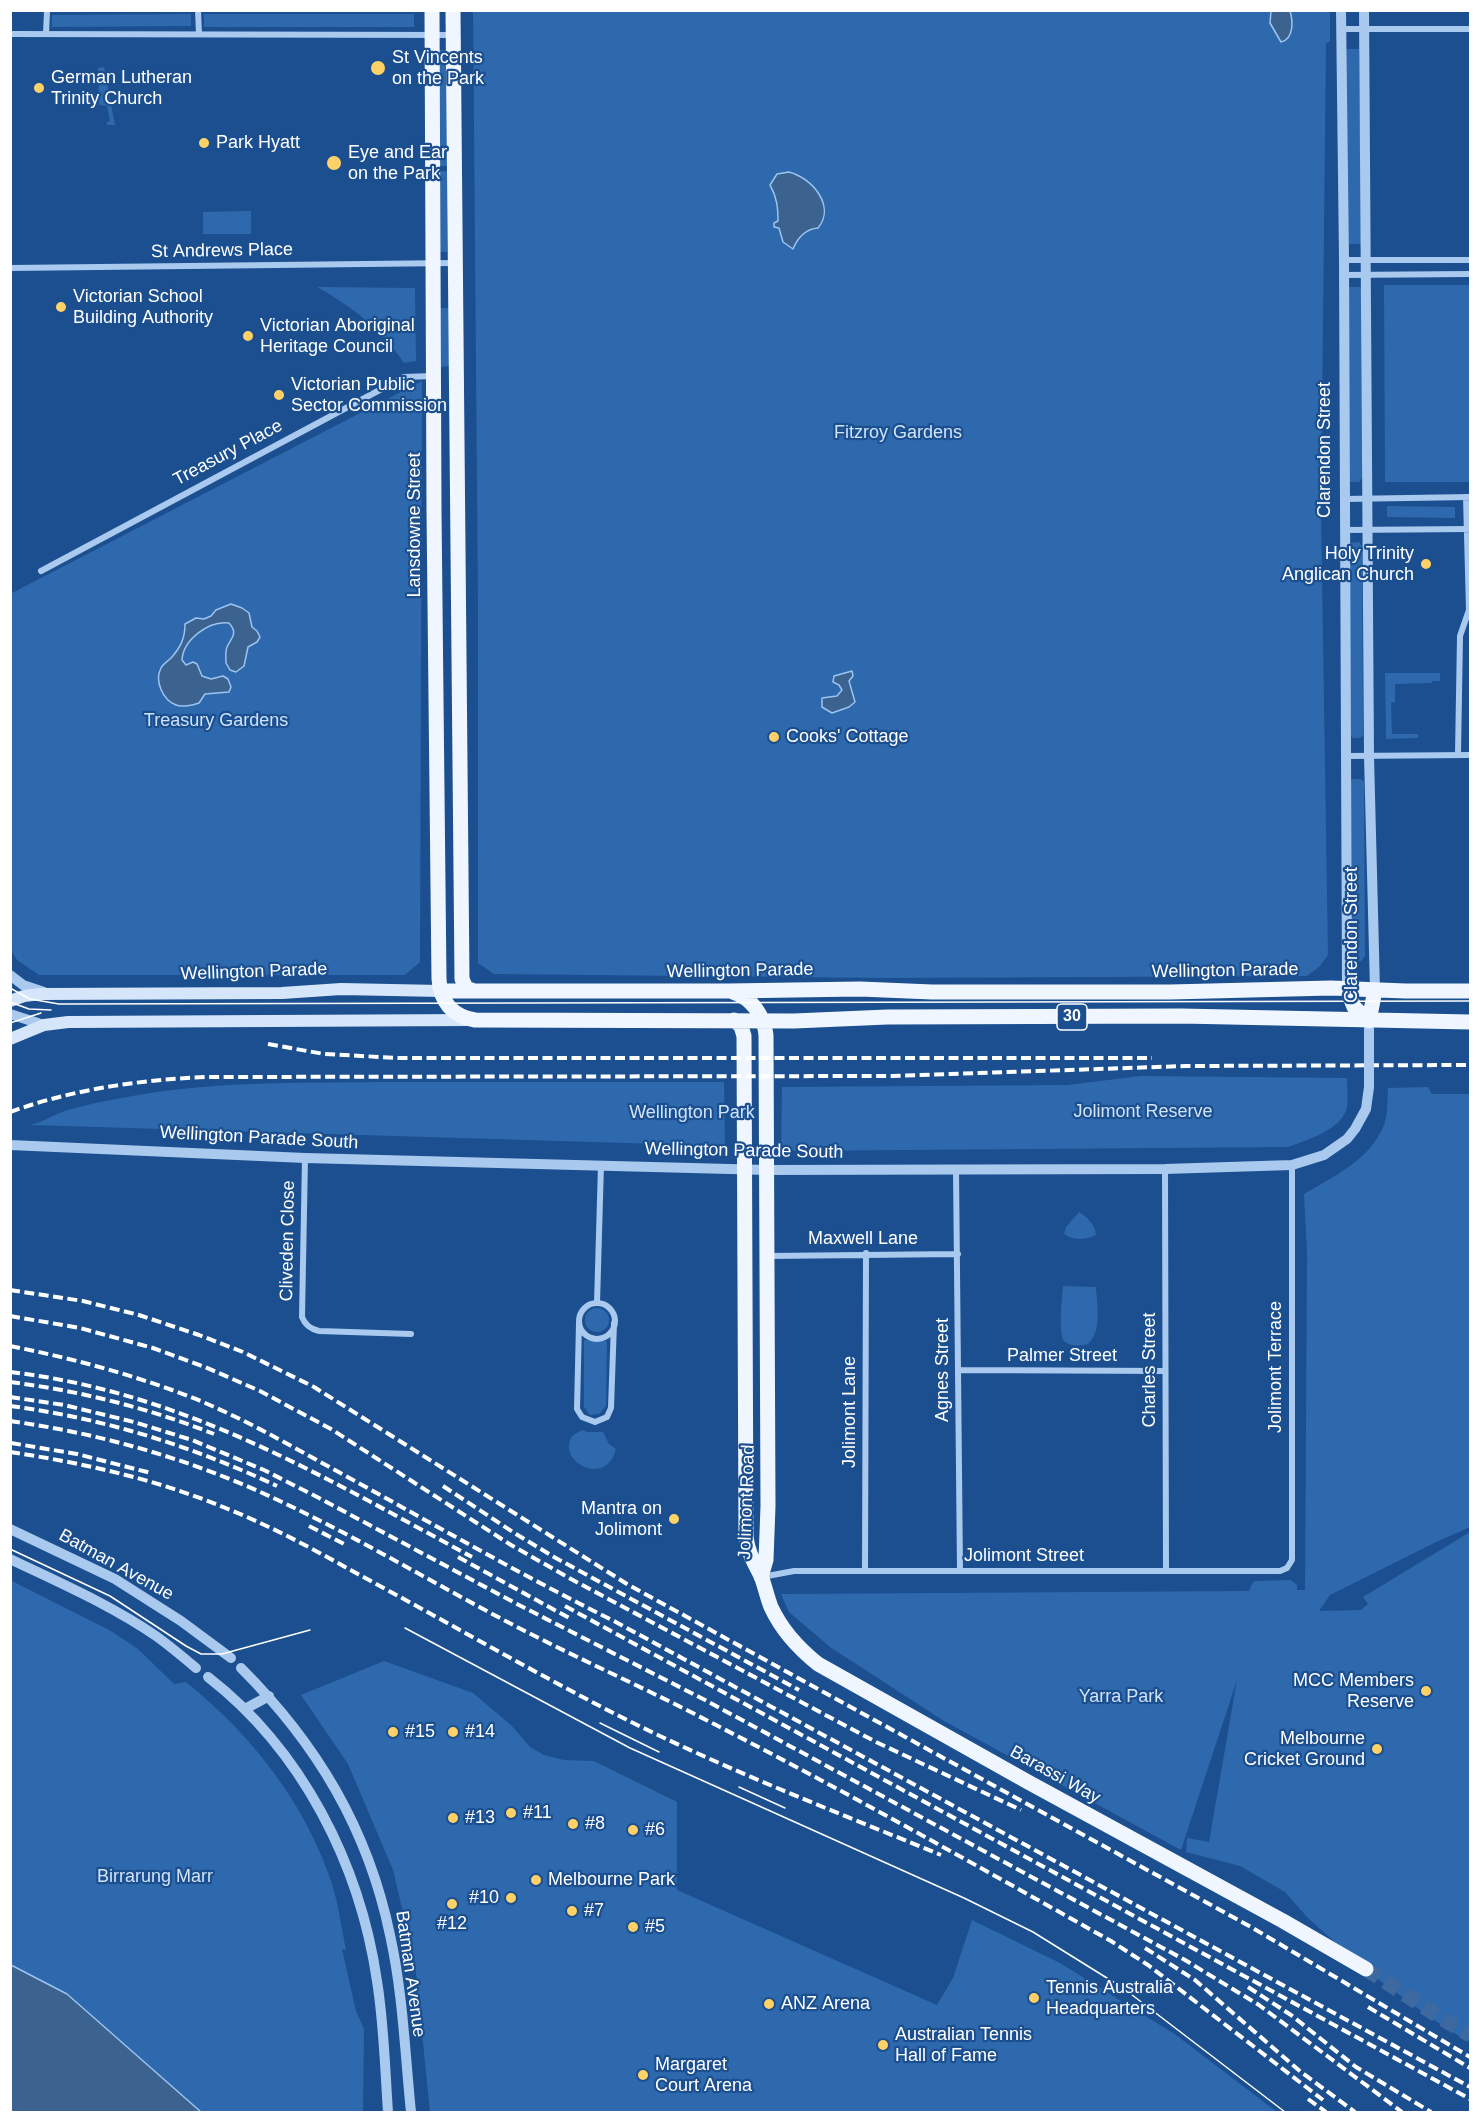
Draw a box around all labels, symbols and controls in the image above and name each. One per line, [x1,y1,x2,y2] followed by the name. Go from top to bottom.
[392,47,484,90] place label: St Vincents on the Park
[369,59,387,77] marker: St Vincents on the Park
[51,67,192,110] place label: German Lutheran Trinity Church
[32,81,46,95] marker: German Lutheran Trinity Church
[216,132,300,154] place label: Park Hyatt
[197,136,211,150] marker: Park Hyatt
[348,142,447,184] place label: Eye and Ear on the Park
[325,154,343,172] marker: Eye and Ear on the Park
[151,239,293,263] street label: St Andrews Place
[73,286,213,328] place label: Victorian School Building Authority
[54,300,68,314] marker: Victorian School Building Authority
[260,315,415,358] place label: Victorian Aboriginal Heritage Council
[241,329,255,343] marker: Victorian Aboriginal Heritage Council
[291,374,447,416] place label: Victorian Public Sector Commission
[1314,382,1336,518] street label: Clarendon Street
[272,388,286,402] marker: Victorian Public Sector Commission
[170,415,286,491] street label: Treasury Place
[834,422,962,444] park label: Fitzroy Gardens
[404,452,426,598] street label: Lansdowne Street
[1282,543,1414,586] place label: Holy Trinity Anglican Church
[1419,557,1433,571] marker: Holy Trinity Anglican Church
[144,710,288,732] park label: Treasury Gardens
[786,726,909,748] place label: Cooks' Cottage
[767,730,781,744] marker: Cooks' Cottage
[1341,867,1363,1003] street label: Clarendon Street
[180,959,328,985] street label: Wellington Parade
[666,959,814,983] street label: Wellington Parade
[1151,959,1299,983] street label: Wellington Parade
[1057,1004,1087,1030] road number: 30
[1073,1101,1213,1123] park label: Jolimont Reserve
[629,1102,755,1124] park label: Wellington Park
[159,1122,359,1154] street label: Wellington Parade South
[644,1138,844,1164] street label: Wellington Parade South
[276,1180,300,1302] street label: Cliveden Close
[808,1228,918,1250] street label: Maxwell Lane
[1265,1301,1287,1433] street label: Jolimont Terrace
[1139,1312,1161,1428] street label: Charles Street
[932,1318,954,1422] street label: Agnes Street
[1007,1345,1117,1367] street label: Palmer Street
[839,1356,861,1468] street label: Jolimont Lane
[734,1444,760,1560] street label: Jolimont Road
[581,1498,662,1540] place label: Mantra on Jolimont
[667,1512,681,1526] marker: Mantra on Jolimont
[55,1525,177,1605] street label: Batman Avenue
[964,1545,1084,1567] street label: Jolimont Street
[1293,1670,1414,1712] place label: MCC Members Reserve
[1419,1684,1433,1698] marker: MCC Members Reserve
[1079,1686,1163,1708] park label: Yarra Park
[405,1721,435,1743] place label: #15
[465,1721,495,1743] place label: #14
[386,1725,400,1739] marker: #15
[446,1725,460,1739] marker: #14
[1244,1728,1365,1770] place label: Melbourne Cricket Ground
[1006,1741,1104,1809] street label: Barassi Way
[1370,1742,1384,1756] marker: Melbourne Cricket Ground
[523,1802,552,1824] place label: #11
[504,1806,518,1820] marker: #11
[465,1807,495,1829] place label: #13
[446,1811,460,1825] marker: #13
[585,1813,605,1835] place label: #8
[566,1817,580,1831] marker: #8
[645,1819,665,1841] place label: #6
[626,1823,640,1837] marker: #6
[97,1866,213,1888] park label: Birrarung Marr
[548,1869,675,1891] place label: Melbourne Park
[529,1873,543,1887] marker: Melbourne Park
[469,1887,499,1909] place label: #10
[504,1891,518,1905] marker: #10
[445,1897,459,1911] marker: #12
[584,1900,604,1922] place label: #7
[565,1904,579,1918] marker: #7
[390,1909,430,2039] street label: Batman Avenue
[437,1913,467,1935] place label: #12
[645,1916,665,1938] place label: #5
[626,1920,640,1934] marker: #5
[1046,1977,1173,2020] place label: Tennis Australia Headquarters
[1027,1991,1041,2005] marker: Tennis Australia Headquarters
[781,1993,870,2015] place label: ANZ Arena
[762,1997,776,2011] marker: ANZ Arena
[895,2024,1032,2066] place label: Australian Tennis Hall of Fame
[876,2038,890,2052] marker: Australian Tennis Hall of Fame
[655,2054,752,2096] place label: Margaret Court Arena
[636,2068,650,2082] marker: Margaret Court Arena

